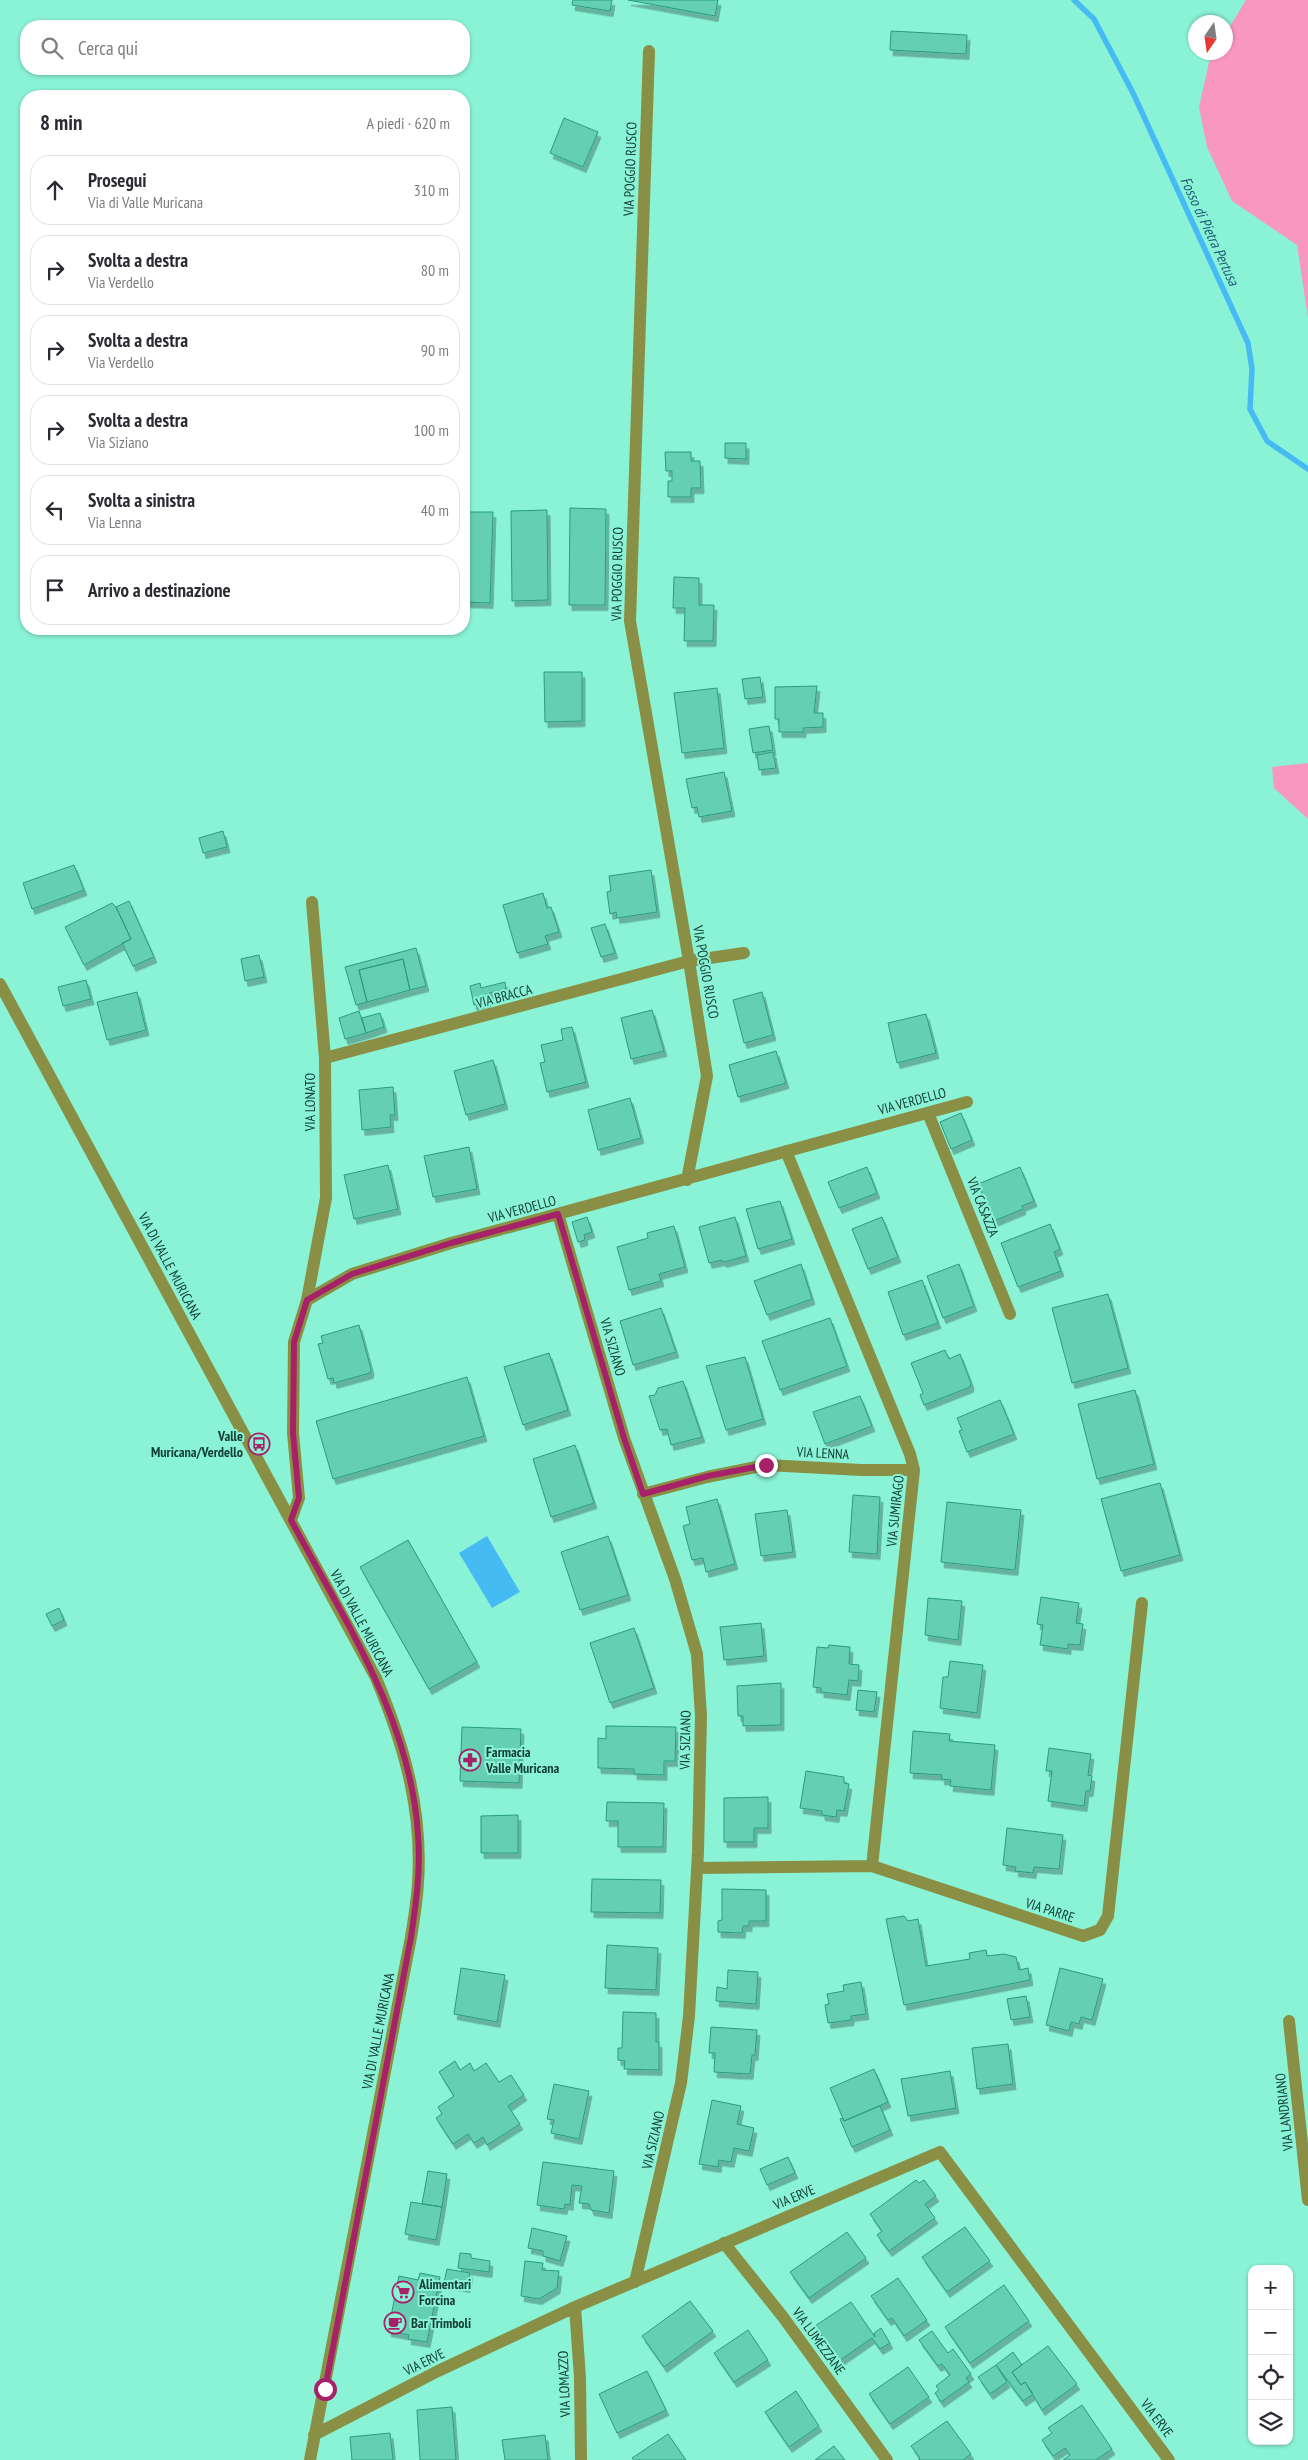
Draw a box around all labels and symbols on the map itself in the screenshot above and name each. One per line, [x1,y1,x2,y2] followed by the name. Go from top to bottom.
[1188,15,1233,60] north arrow
[619,121,641,217] street label: VIA POGGIO RUSCO
[1177,174,1244,289] water label: Fosso di Pietra Pertusa
[607,526,627,622] street label: VIA POGGIO RUSCO
[689,923,723,1020] street label: VIA POGGIO RUSCO
[473,980,534,1012] street label: VIA BRACCA
[301,1073,319,1132] street label: VIA LONATO
[875,1083,948,1119] street label: VIA VERDELLO
[963,1174,1003,1240] street label: VIA CASAZZA
[485,1191,558,1227] street label: VIA VERDELLO
[134,1209,206,1323] street label: VIA DI VALLE MURICANA
[596,1315,630,1378] street label: VIA SIZIANO
[151,1427,243,1461] place label: Valle Muricana/Verdello
[247,1432,271,1456] bus stop icon: Valle Muricana/Verdello
[795,1443,850,1463] street label: VIA LENNA
[755,1454,778,1477] route end
[882,1474,908,1549] street label: VIA SUMIRAGO
[326,1566,398,1680] street label: VIA DI VALLE MURICANA
[675,1710,695,1771] street label: VIA SIZIANO
[485,1743,560,1777] place label: Farmacia Valle Muricana
[458,1748,482,1772] pharmacy icon: Farmacia Valle Muricana
[1022,1893,1077,1926] street label: VIA PARRE
[358,1971,398,2092] street label: VIA DI VALLE MURICANA
[1271,2072,1297,2153] street label: VIA LANDRIANO
[637,2109,669,2172] street label: VIA SIZIANO
[770,2180,818,2214] street label: VIA ERVE
[418,2275,471,2309] place label: Alimentari Forcina
[391,2280,415,2304] supermarket icon: Alimentari Forcina
[788,2303,849,2378] street label: VIA LUMEZZANE
[383,2311,407,2335] cafe icon: Bar Trimboli
[411,2314,471,2332] place label: Bar Trimboli
[400,2344,448,2380] street label: VIA ERVE
[554,2350,574,2419] street label: VIA LOMAZZO
[314,2378,337,2401] route start
[1136,2394,1177,2441] street label: VIA ERVE

